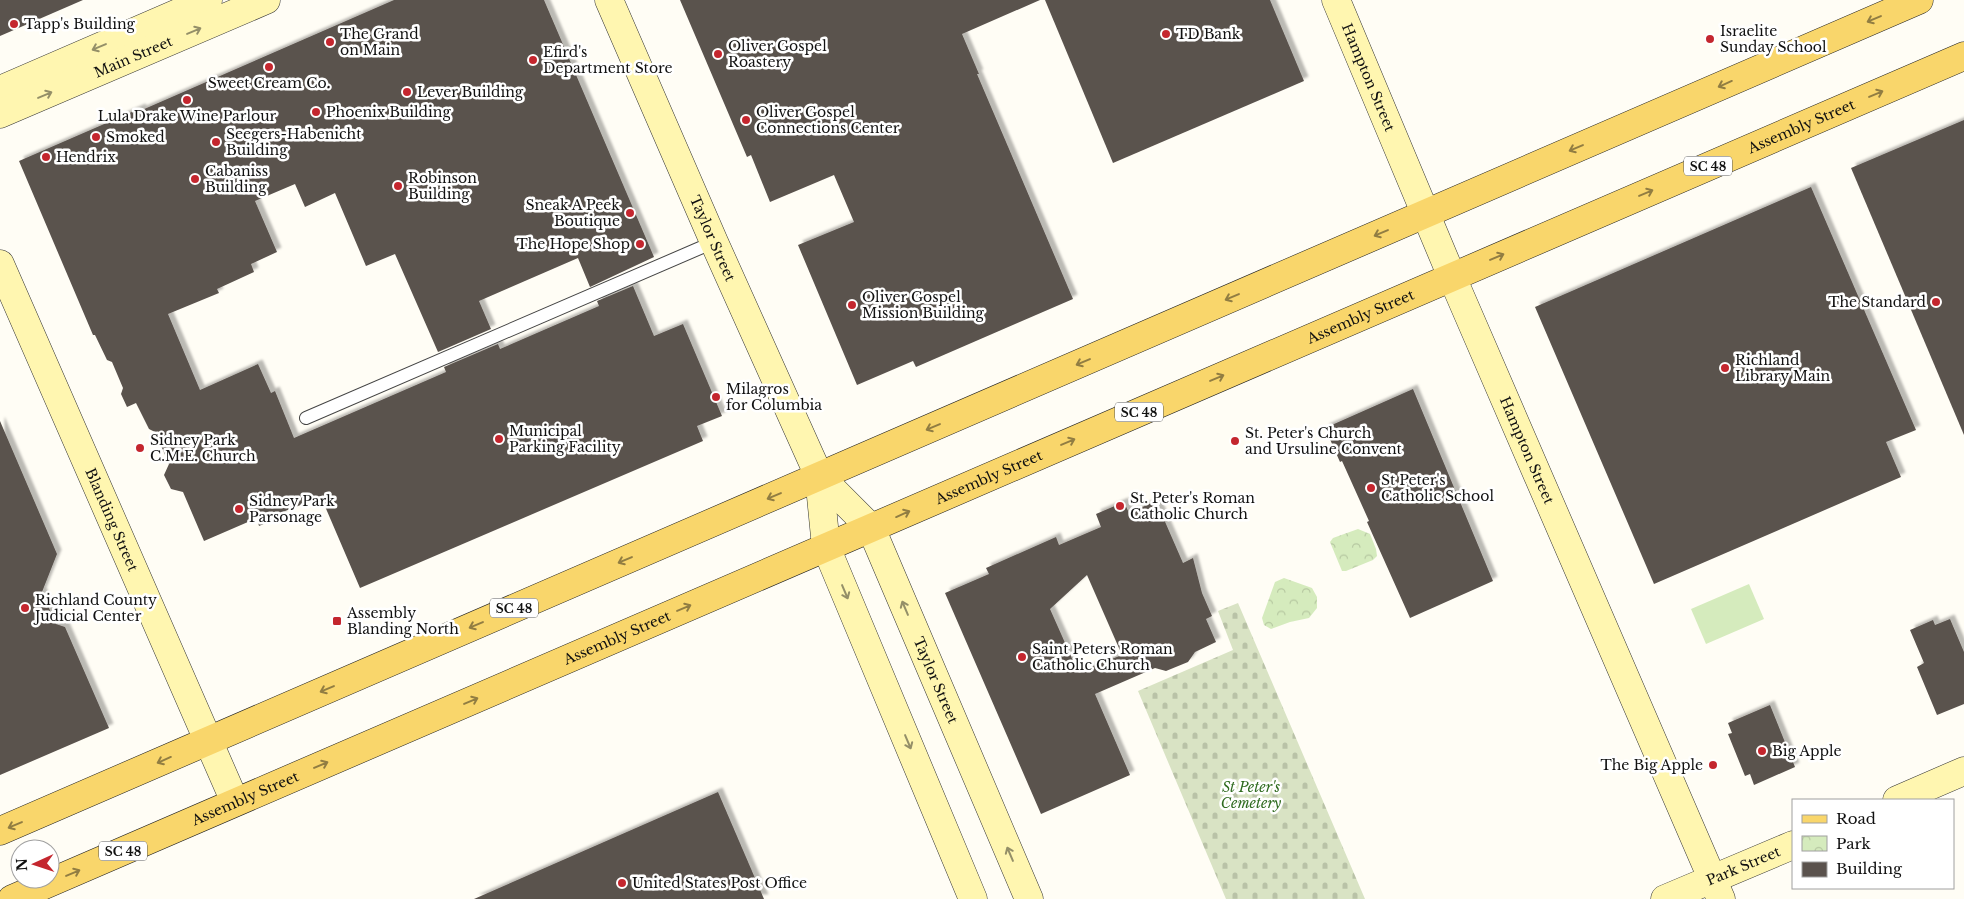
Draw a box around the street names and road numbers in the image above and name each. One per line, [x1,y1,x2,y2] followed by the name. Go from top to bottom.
[1338,21,1399,135] street label: Hampton Street
[91,32,176,82] street label: Main Street
[1744,95,1858,158] street label: Assembly Street
[1684,157,1732,176] road number: SC 48
[686,193,740,285] street label: Taylor Street
[1303,285,1418,348] street label: Assembly Street
[1496,394,1558,507] street label: Hampton Street
[1115,402,1163,422] road number: SC 48
[932,446,1046,509] street label: Assembly Street
[81,465,142,575] street label: Blanding Street
[490,598,538,618] road number: SC 48
[560,606,674,669] street label: Assembly Street
[909,634,962,727] street label: Taylor Street
[188,767,302,830] street label: Assembly Street
[99,841,147,860] road number: SC 48
[1704,842,1784,890] street label: Park Street

